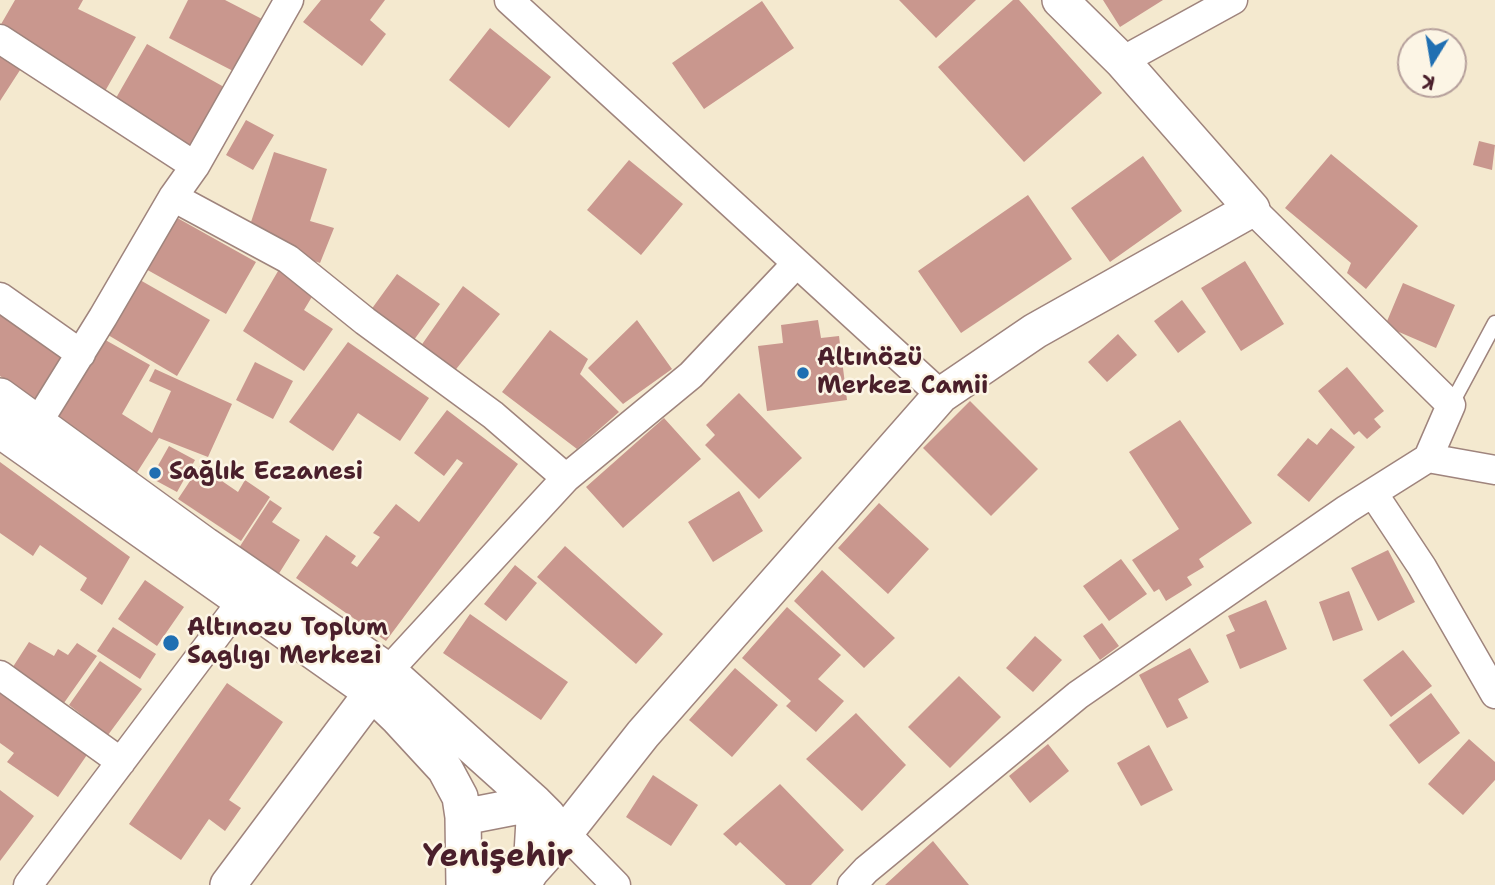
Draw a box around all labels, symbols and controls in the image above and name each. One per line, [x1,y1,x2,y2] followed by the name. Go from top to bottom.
[1397,28,1467,98] north arrow
[1420,69,1437,96] text: K
[817,345,988,401] place label: Altınözü Merkez Camii
[795,365,811,381] marker: Altınözü Merkez Camii
[169,459,363,487] place label: Sağlık Eczanesi
[147,465,163,481] marker: Sağlık Eczanesi
[187,615,388,671] place label: Altınozu Toplum Saglıgı Merkezi
[161,633,181,653] marker: Altınozu Toplum Saglıgı Merkezi
[423,839,573,877] district label: Yenişehir

